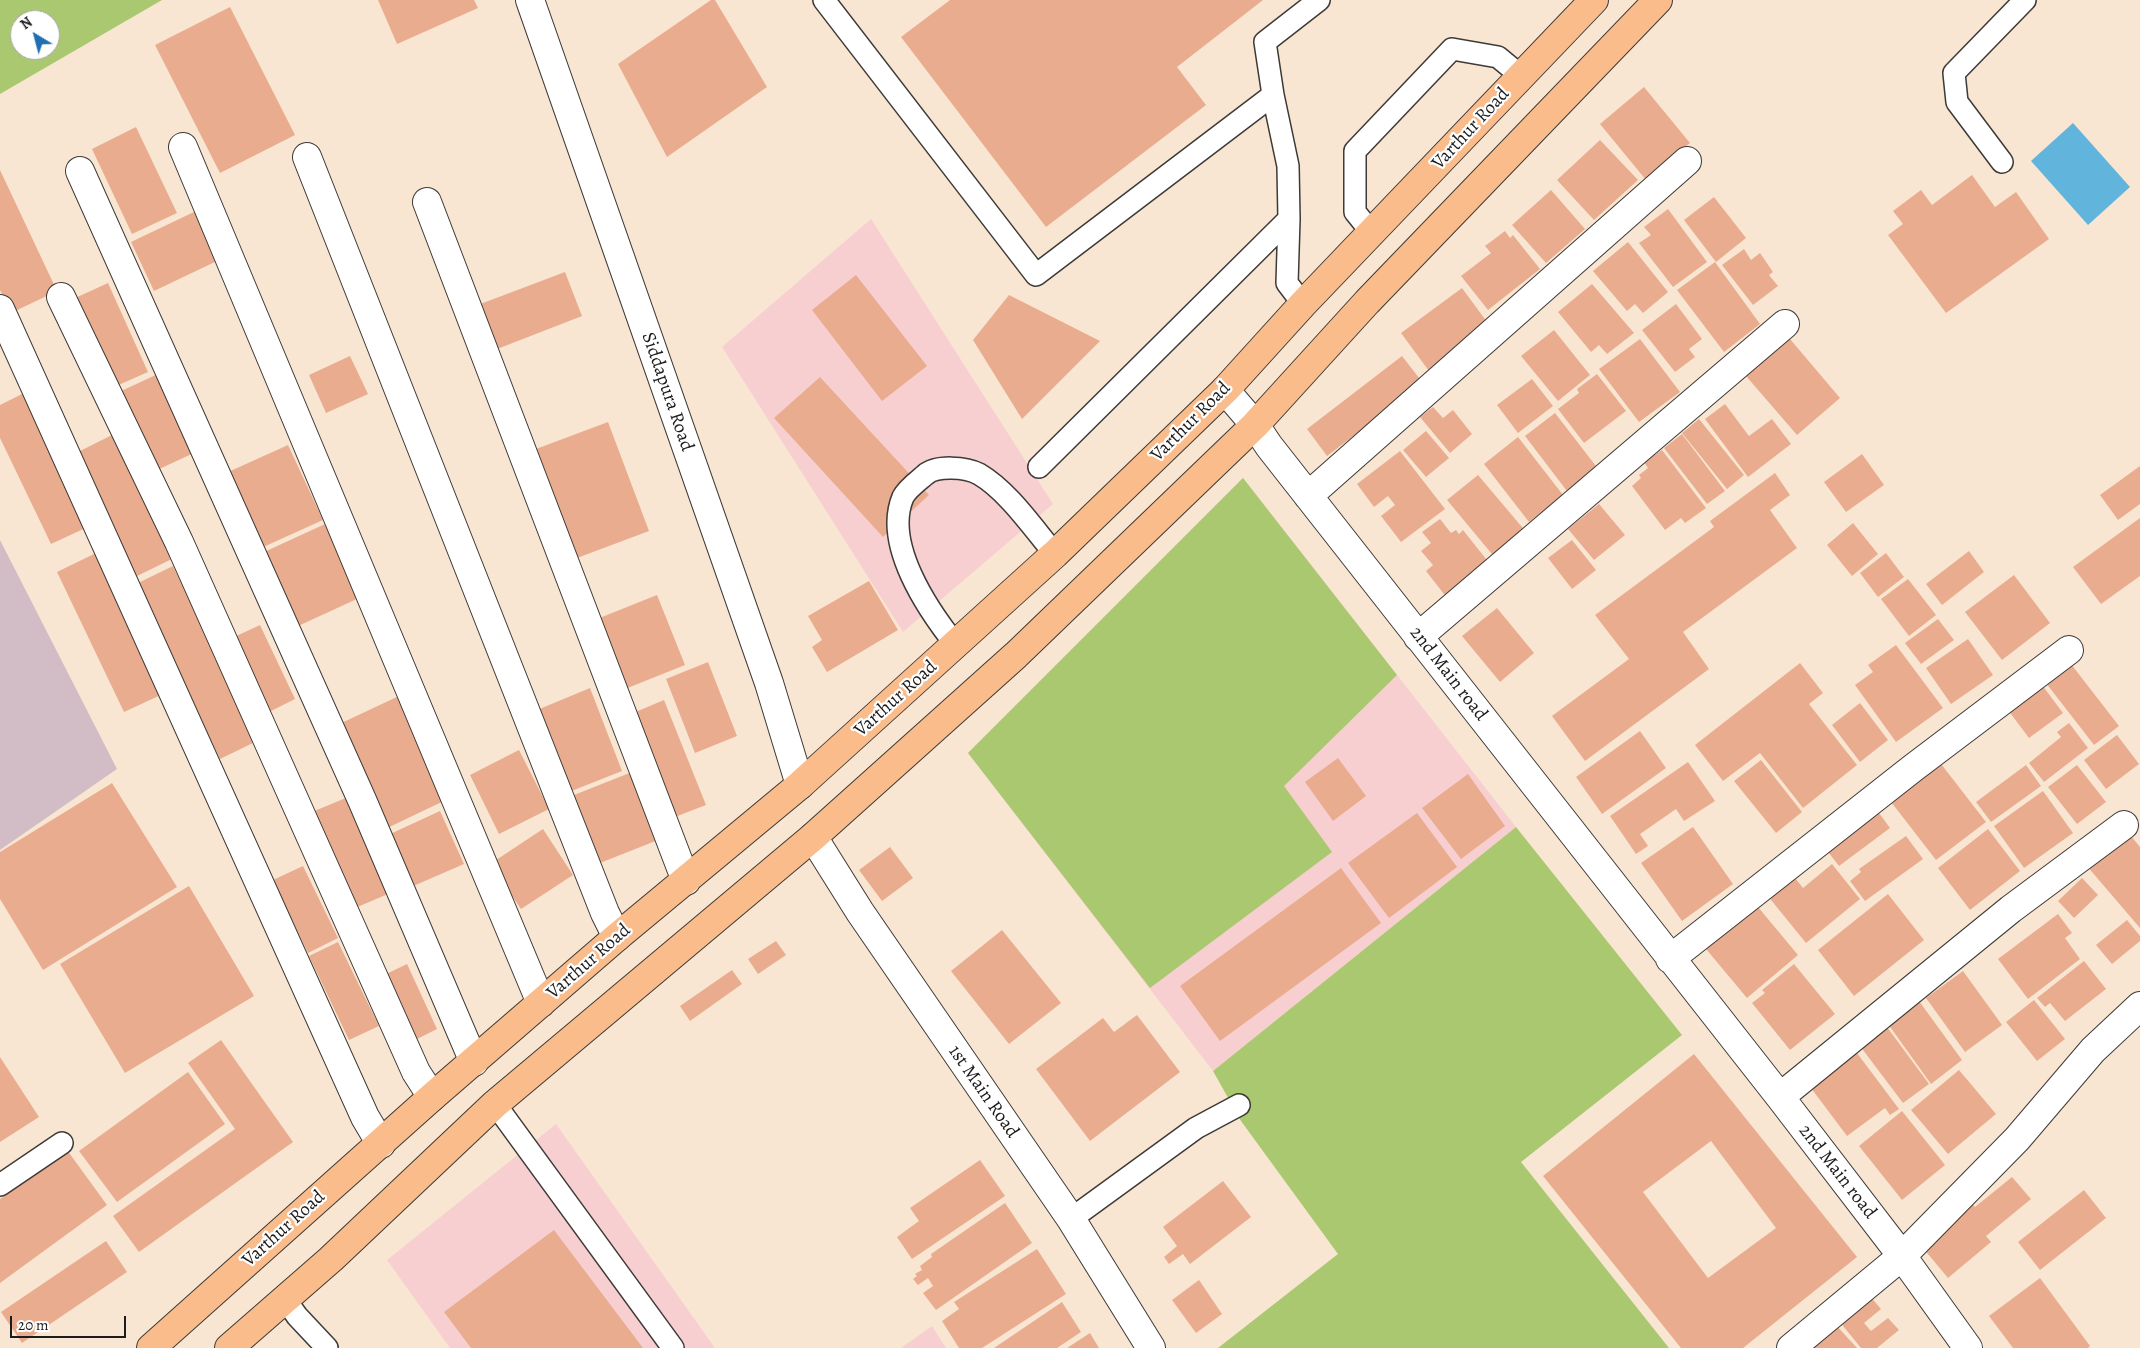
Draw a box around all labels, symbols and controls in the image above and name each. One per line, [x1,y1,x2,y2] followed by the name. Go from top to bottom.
[10,10,60,60] north arrow
[16,13,36,34] text: N
[1427,83,1515,175] street label: Varthur Road
[636,330,698,454] street label: Siddapura Road
[1146,377,1236,467] street label: Varthur Road
[1404,622,1492,726] street label: 2nd Main road
[850,656,942,742] street label: Varthur Road
[542,919,636,1005] street label: Varthur Road
[943,1041,1023,1143] street label: 1st Main Road
[1793,1120,1881,1224] street label: 2nd Main road
[238,1186,330,1272] street label: Varthur Road
[12,1306,129,1338] scale bar
[18,1315,49,1335] text: 20 m

